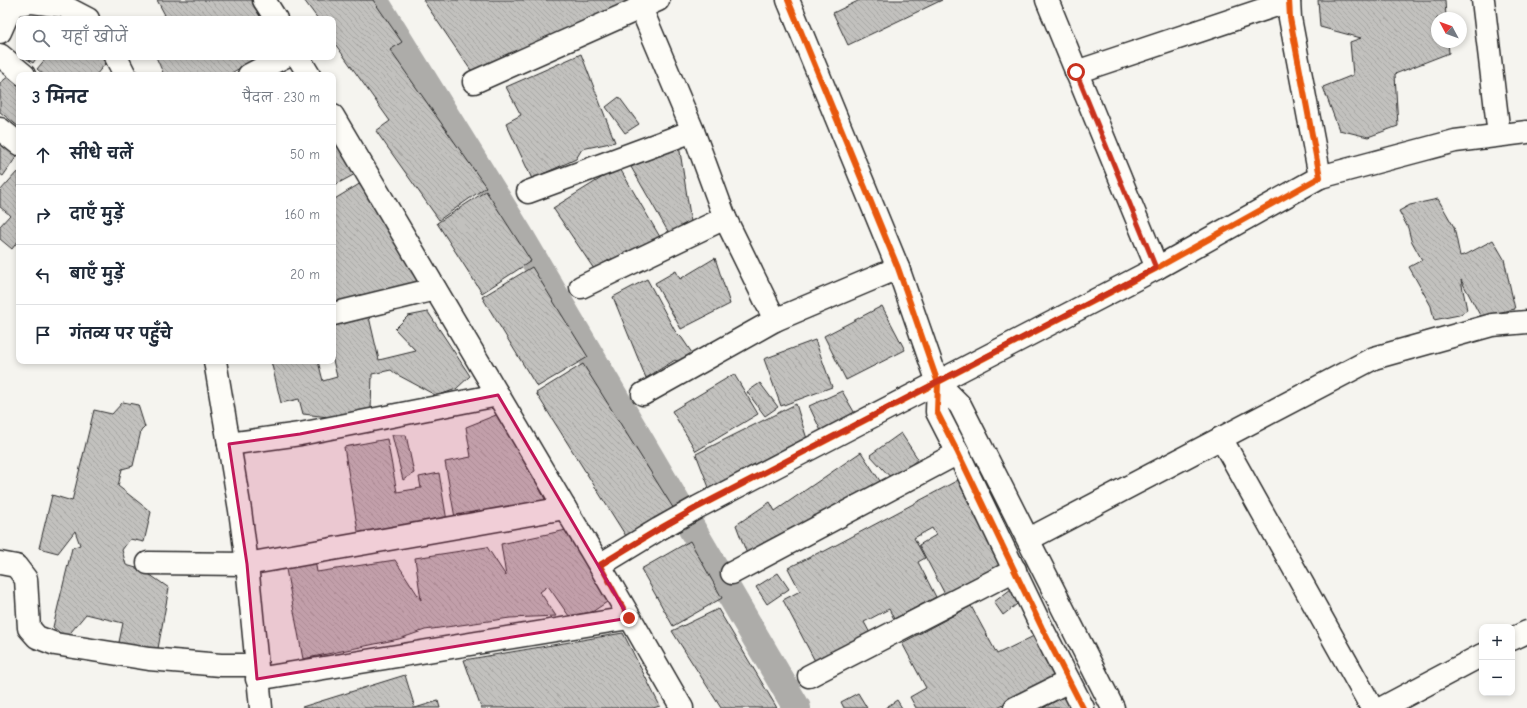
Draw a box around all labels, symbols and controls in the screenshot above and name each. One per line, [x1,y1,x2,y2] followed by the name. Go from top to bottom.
[1431,12,1467,48] north arrow
[16,16,336,60] search box
[30,27,52,49] icon: search
[62,28,128,46] text: यहाँ खोजें
[1067,63,1085,81] route start
[32,88,88,107] text: 3 मिनट
[243,90,320,105] text: पैदल · 230 m
[32,144,54,166] icon: ahead
[70,145,133,163] text: सीधे चलें
[290,147,320,162] text: 50 m
[32,204,54,226] icon: right
[70,205,124,223] text: दाएँ मुड़ें
[285,207,320,222] text: 160 m
[32,264,54,286] icon: left
[70,265,124,283] text: बाएँ मुड़ें
[290,267,320,282] text: 20 m
[32,324,54,346] icon: arrive
[70,325,172,343] text: गंतव्य पर पहुँचे
[620,609,638,627] route end
[1479,624,1515,696] map controls
[1479,624,1515,660] button: +
[1479,660,1515,696] button: −

